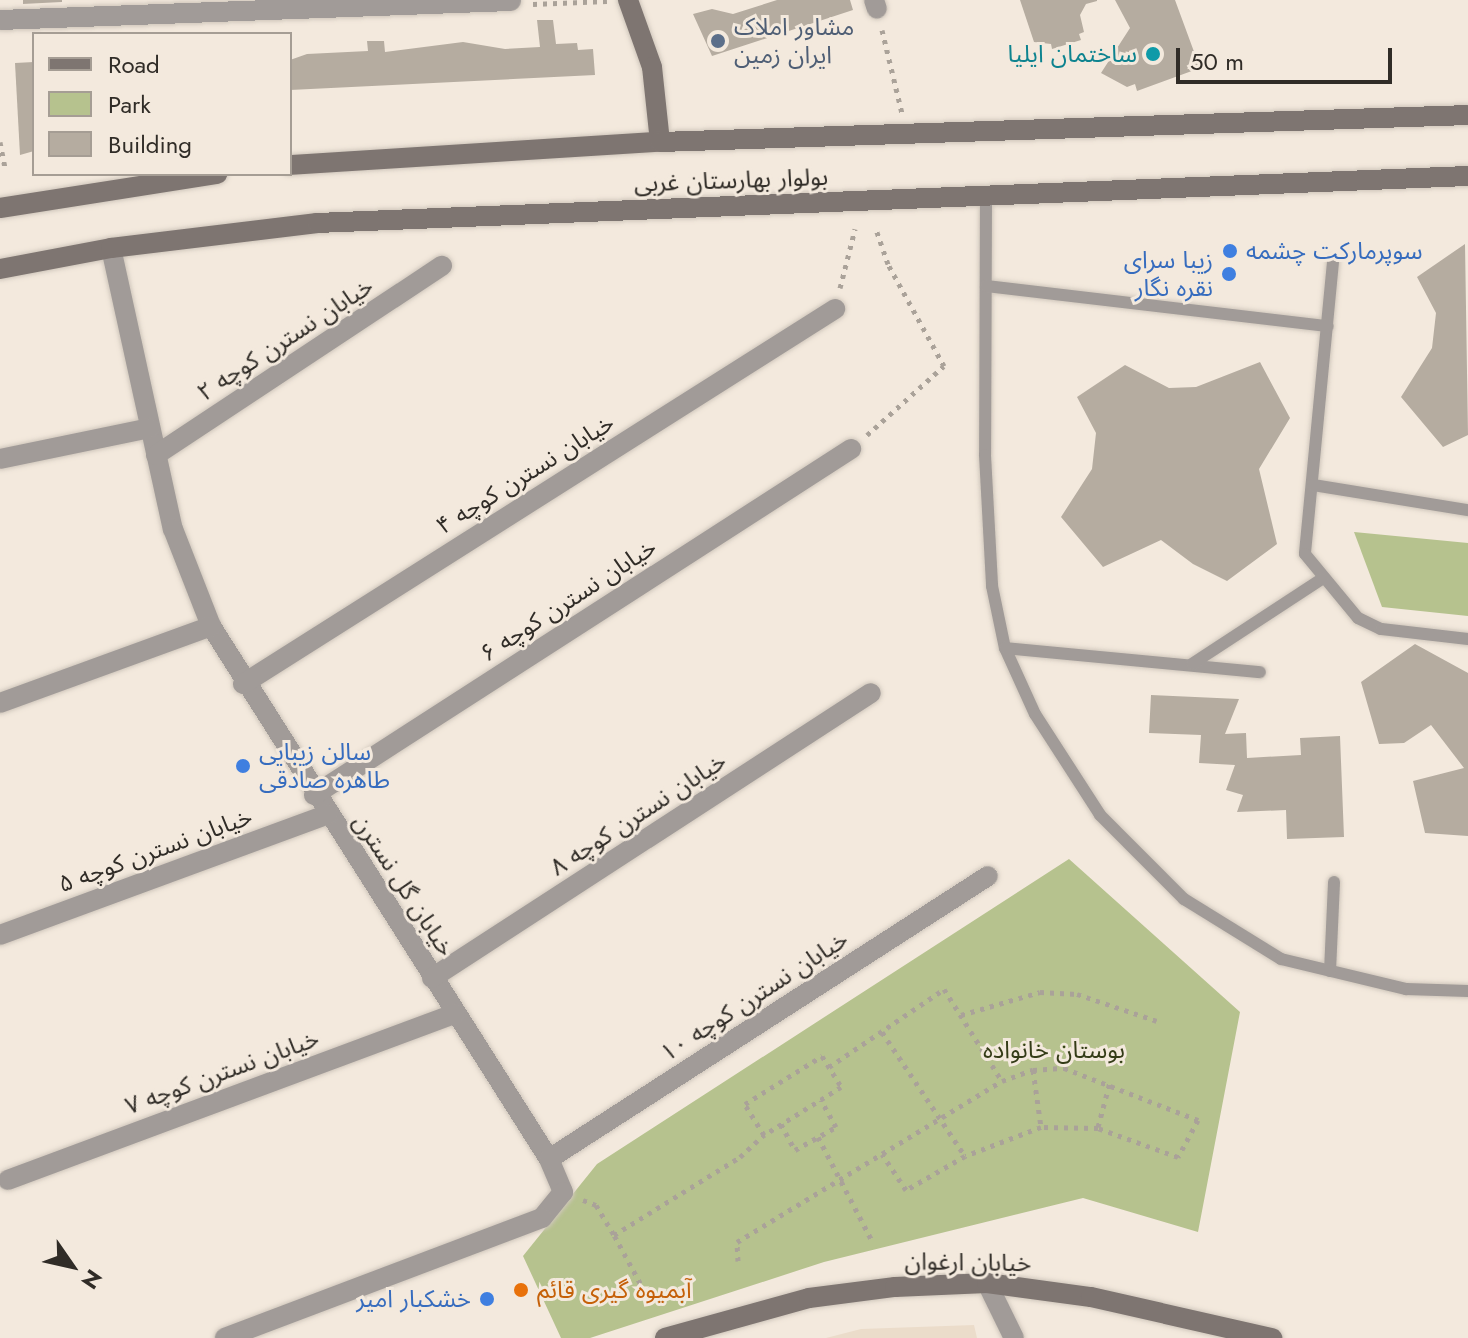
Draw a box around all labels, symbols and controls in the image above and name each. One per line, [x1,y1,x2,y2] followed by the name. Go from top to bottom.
[734,13,854,69] place label: مشاور املاک ایران زمین
[32,32,292,176] legend
[709,32,727,50] marker: مشاور املاک ایران زمین
[1180,32,1396,82] scale bar
[1008,40,1137,68] place label: ساختمان ایلیا
[1190,44,1244,79] text: 50 m
[1144,45,1162,63] marker: ساختمان ایلیا
[108,47,160,82] text: Road
[108,87,151,122] text: Park
[108,127,192,162] text: Building
[633,162,829,198] street label: بولوار بهارستان غربی
[1246,237,1423,265] place label: سوپرمارکت چشمه
[1221,242,1239,260] marker: سوپرمارکت چشمه
[1124,246,1213,302] place label: زیبا سرای نقره نگار
[1220,265,1238,283] marker: زیبا سرای نقره نگار
[192,271,378,407] street label: خیابان نسترن کوچه ۲
[431,408,619,540] street label: خیابان نسترن کوچه ۴
[475,532,661,668] street label: خیابان نسترن کوچه ۶
[259,738,390,794] place label: سالن زیبایی طاهره صادقی
[545,746,731,882] street label: خیابان نسترن کوچه ۸
[234,757,252,775] marker: سالن زیبایی طاهره صادقی
[54,802,256,898] street label: خیابان نسترن کوچه ۵
[347,809,461,961] street label: خیابان گل نسترن
[655,925,853,1067] street label: خیابان نسترن کوچه ۱۰
[121,1024,323,1120] street label: خیابان نسترن کوچه ۷
[983,1036,1125,1064] park label: بوستان خانواده
[32,1226,112,1306] north arrow
[904,1246,1032,1278] street label: خیابان ارغوان
[74,1263,110,1296] text: N
[537,1276,692,1304] place label: آبمیوه گیری قائم
[512,1281,530,1299] marker: آبمیوه گیری قائم
[356,1285,471,1313] place label: خشکبار امیر
[478,1290,496,1308] marker: خشکبار امیر

